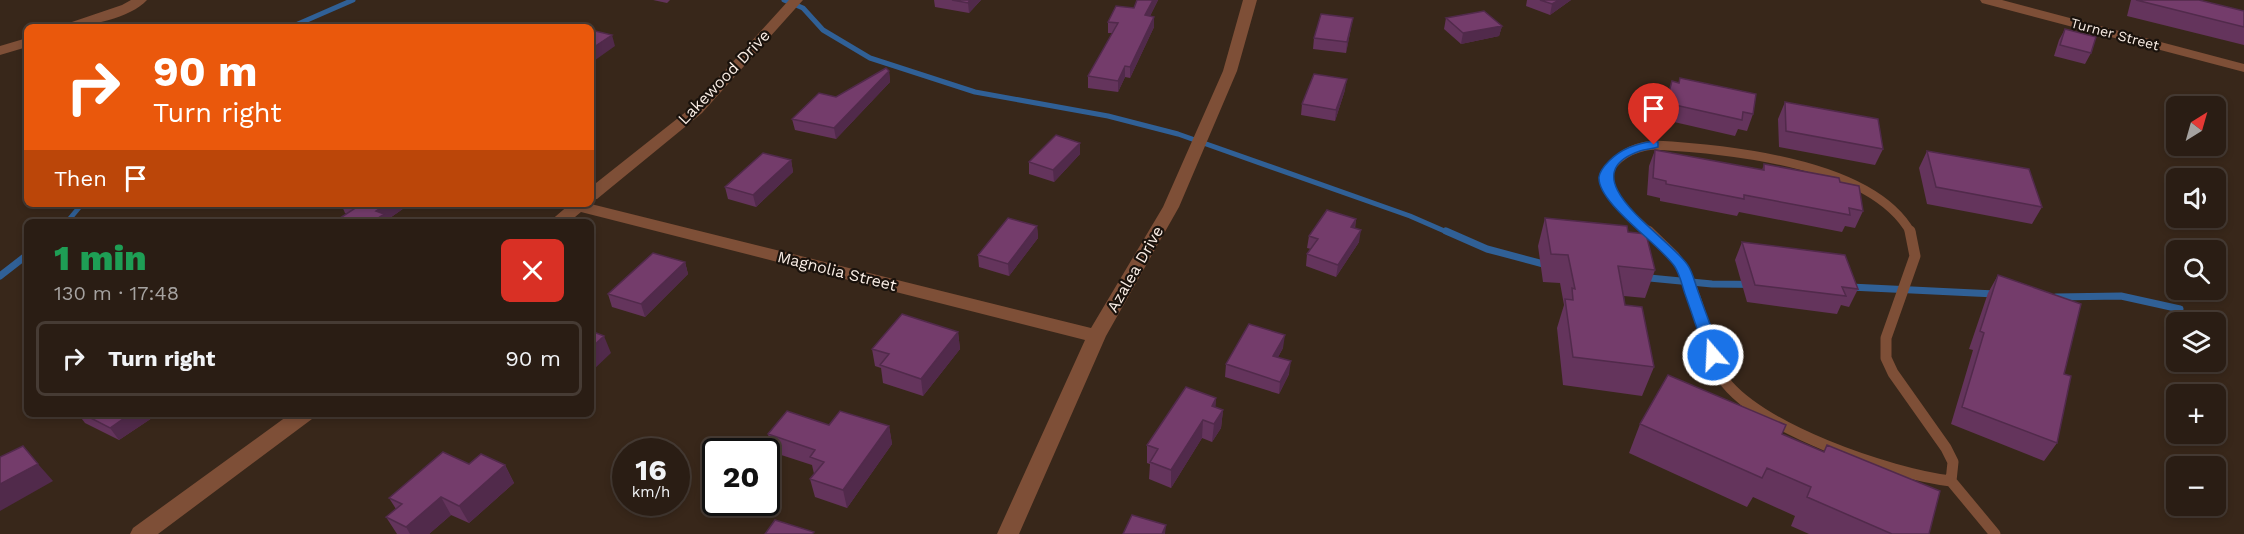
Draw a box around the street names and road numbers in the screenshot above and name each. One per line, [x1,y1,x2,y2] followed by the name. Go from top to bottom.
[2069,15,2161,54] street label: Turner Street
[674,26,774,128] street label: Lakewood Drive
[1103,223,1167,315] street label: Azalea Drive
[775,247,899,295] street label: Magnolia Street

